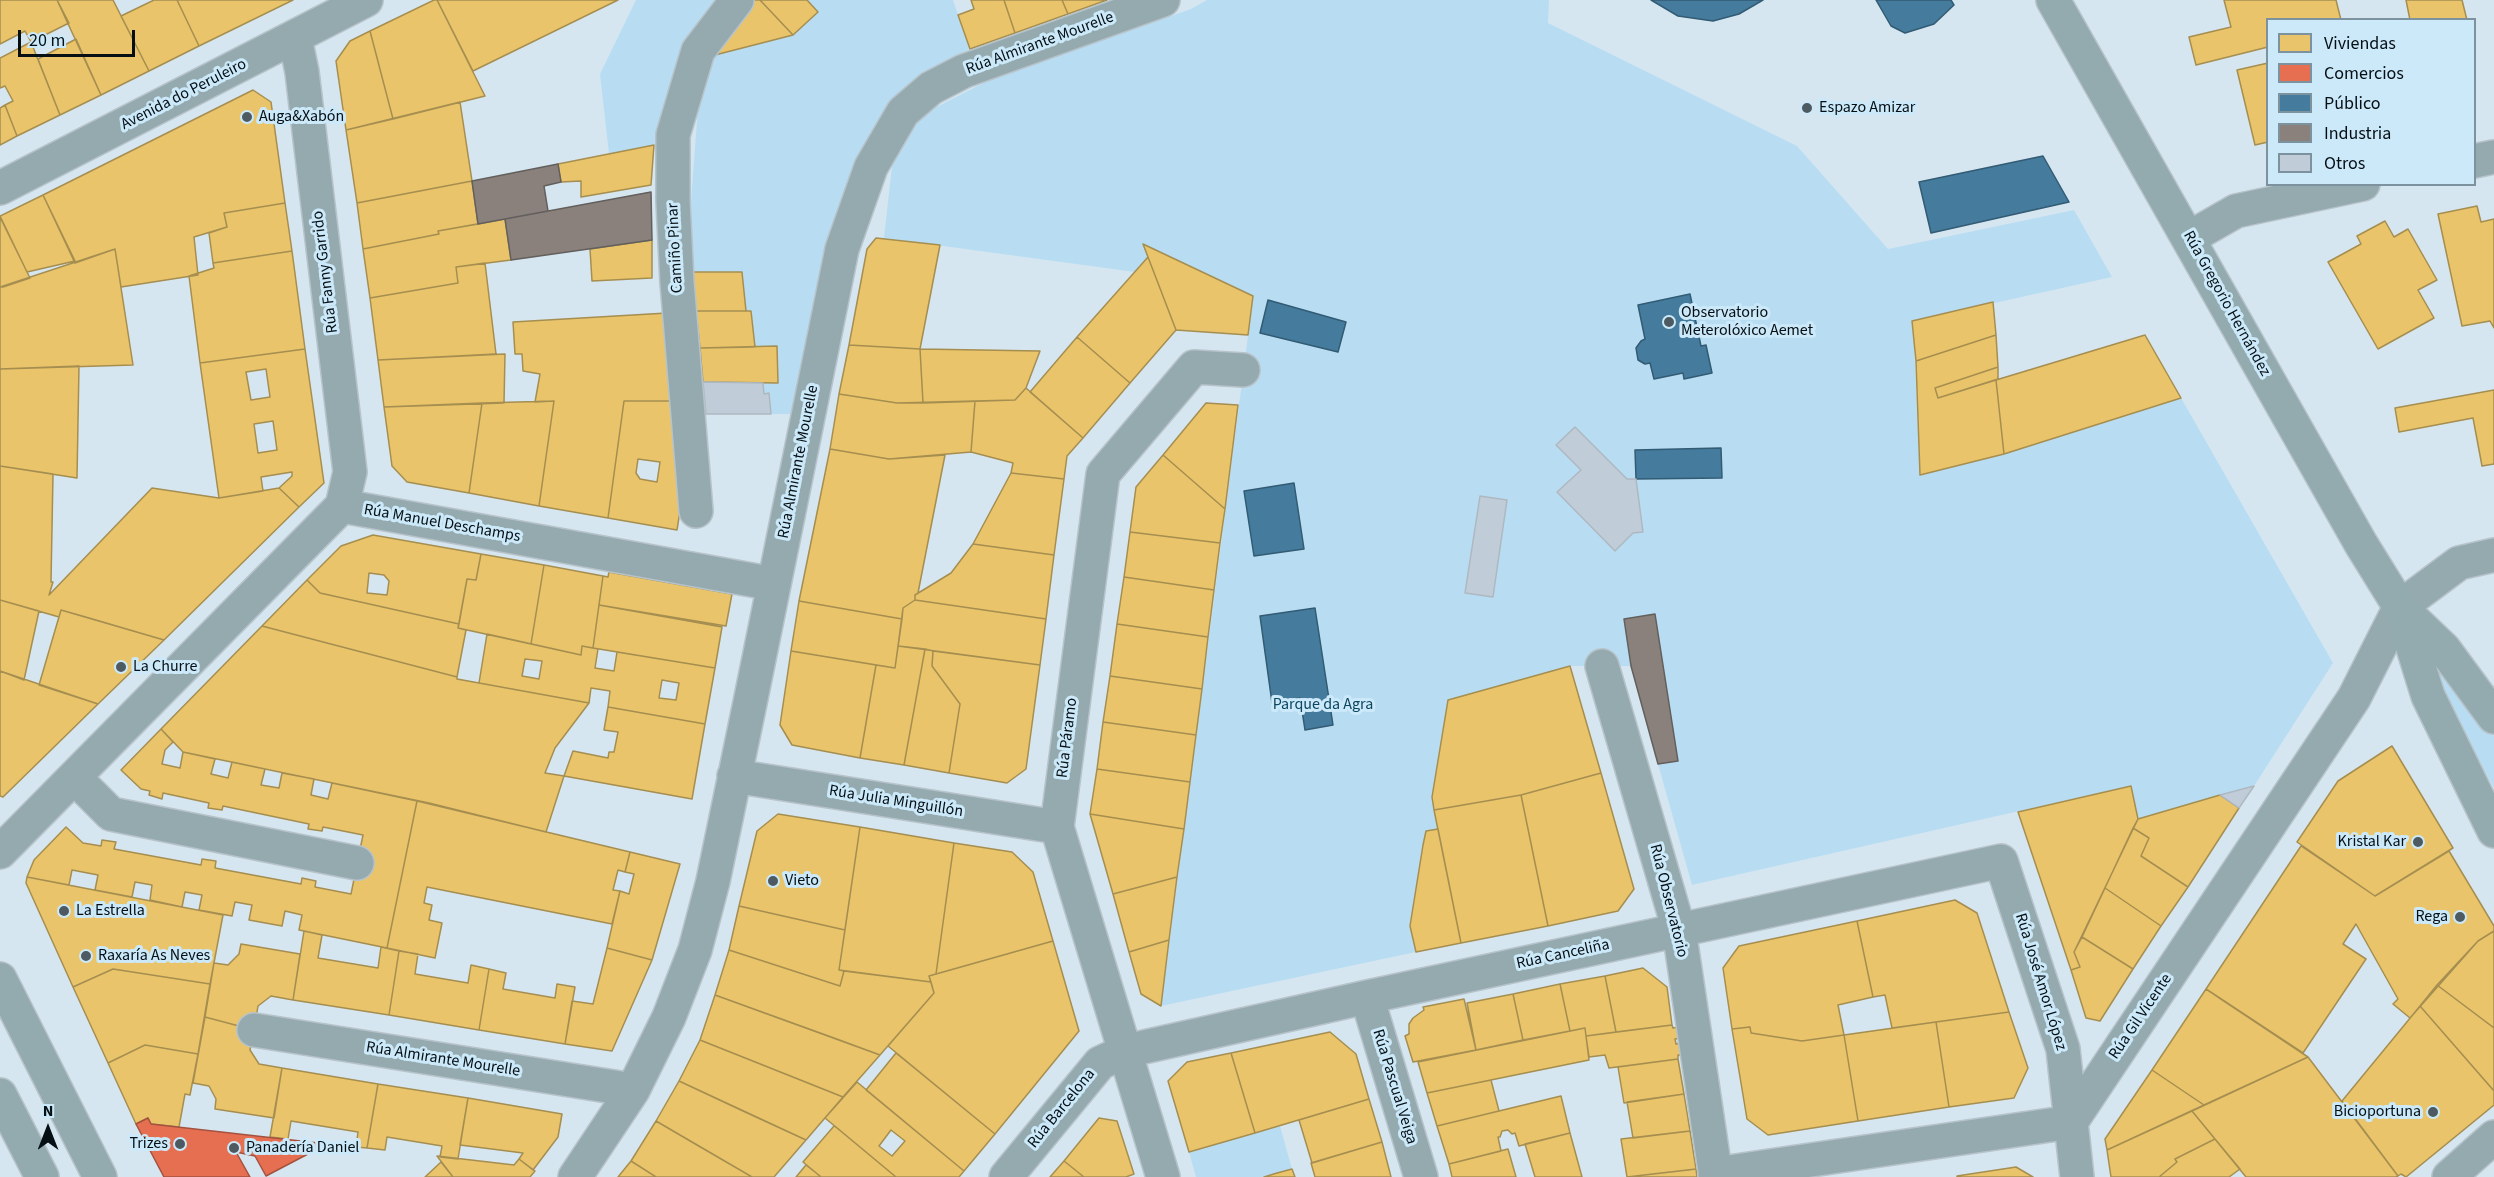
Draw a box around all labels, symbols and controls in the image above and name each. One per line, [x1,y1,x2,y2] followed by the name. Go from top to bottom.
[964,8,1116,80] street label: Rúa Almirante Mourelle
[21,18,138,56] scale bar
[2266,18,2476,186] legend
[29,28,65,53] text: 20 m
[2324,31,2396,56] text: Viviendas
[118,55,250,135] street label: Avenida do Peruleiro
[2324,61,2404,86] text: Comercios
[2324,91,2381,116] text: Público
[1819,98,1915,118] place label: Espazo Amizar
[1800,101,1814,115] marker: Espazo Amizar
[259,107,344,127] place label: Auga&Xabón
[240,110,254,124] marker: Auga&Xabón
[2324,121,2391,146] text: Industria
[2324,151,2365,176] text: Otros
[664,202,688,294] street label: Camiño Pinar
[309,210,343,334] street label: Rúa Fanny Garrido
[2178,228,2274,380] street label: Rúa Gregorio Hernández
[1681,303,1813,341] place label: Observatorio Meterolóxico Aemet
[1662,315,1676,329] marker: Observatorio Meterolóxico Aemet
[775,384,823,540] street label: Rúa Almirante Mourelle
[362,501,522,547] street label: Rúa Manuel Deschamps
[133,657,197,677] place label: La Churre
[114,660,128,674] marker: La Churre
[1273,695,1373,715] park label: Parque da Agra
[1054,697,1082,779] street label: Rúa Páramo
[828,782,964,822] street label: Rúa Julia Minguillón
[2338,832,2406,852] place label: Kristal Kar
[2411,835,2425,849] marker: Kristal Kar
[1645,842,1691,960] street label: Rúa Observatorio
[785,871,819,891] place label: Vieto
[766,874,780,888] marker: Vieto
[76,901,145,921] place label: La Estrella
[57,904,71,918] marker: La Estrella
[2415,907,2448,927] place label: Rega
[2453,910,2467,924] marker: Rega
[2010,911,2070,1053] street label: Rúa José Amor López
[1515,936,1611,974] street label: Rúa Canceliña
[98,946,210,966] place label: Raxaría As Neves
[79,949,93,963] marker: Raxaría As Neves
[2105,971,2177,1063] street label: Rúa Gil Vicente
[1367,1027,1421,1147] street label: Rúa Pascual Veiga
[365,1038,521,1082] street label: Rúa Almirante Mourelle
[1024,1066,1100,1152] street label: Rúa Barcelona
[18,1099,78,1159] north arrow
[43,1100,53,1122] text: N
[2334,1102,2421,1122] place label: Bicioportuna
[2426,1105,2440,1119] marker: Bicioportuna
[129,1134,168,1154] place label: Trizes
[173,1137,187,1151] marker: Trizes
[246,1138,359,1158] place label: Panadería Daniel
[227,1141,241,1155] marker: Panadería Daniel

